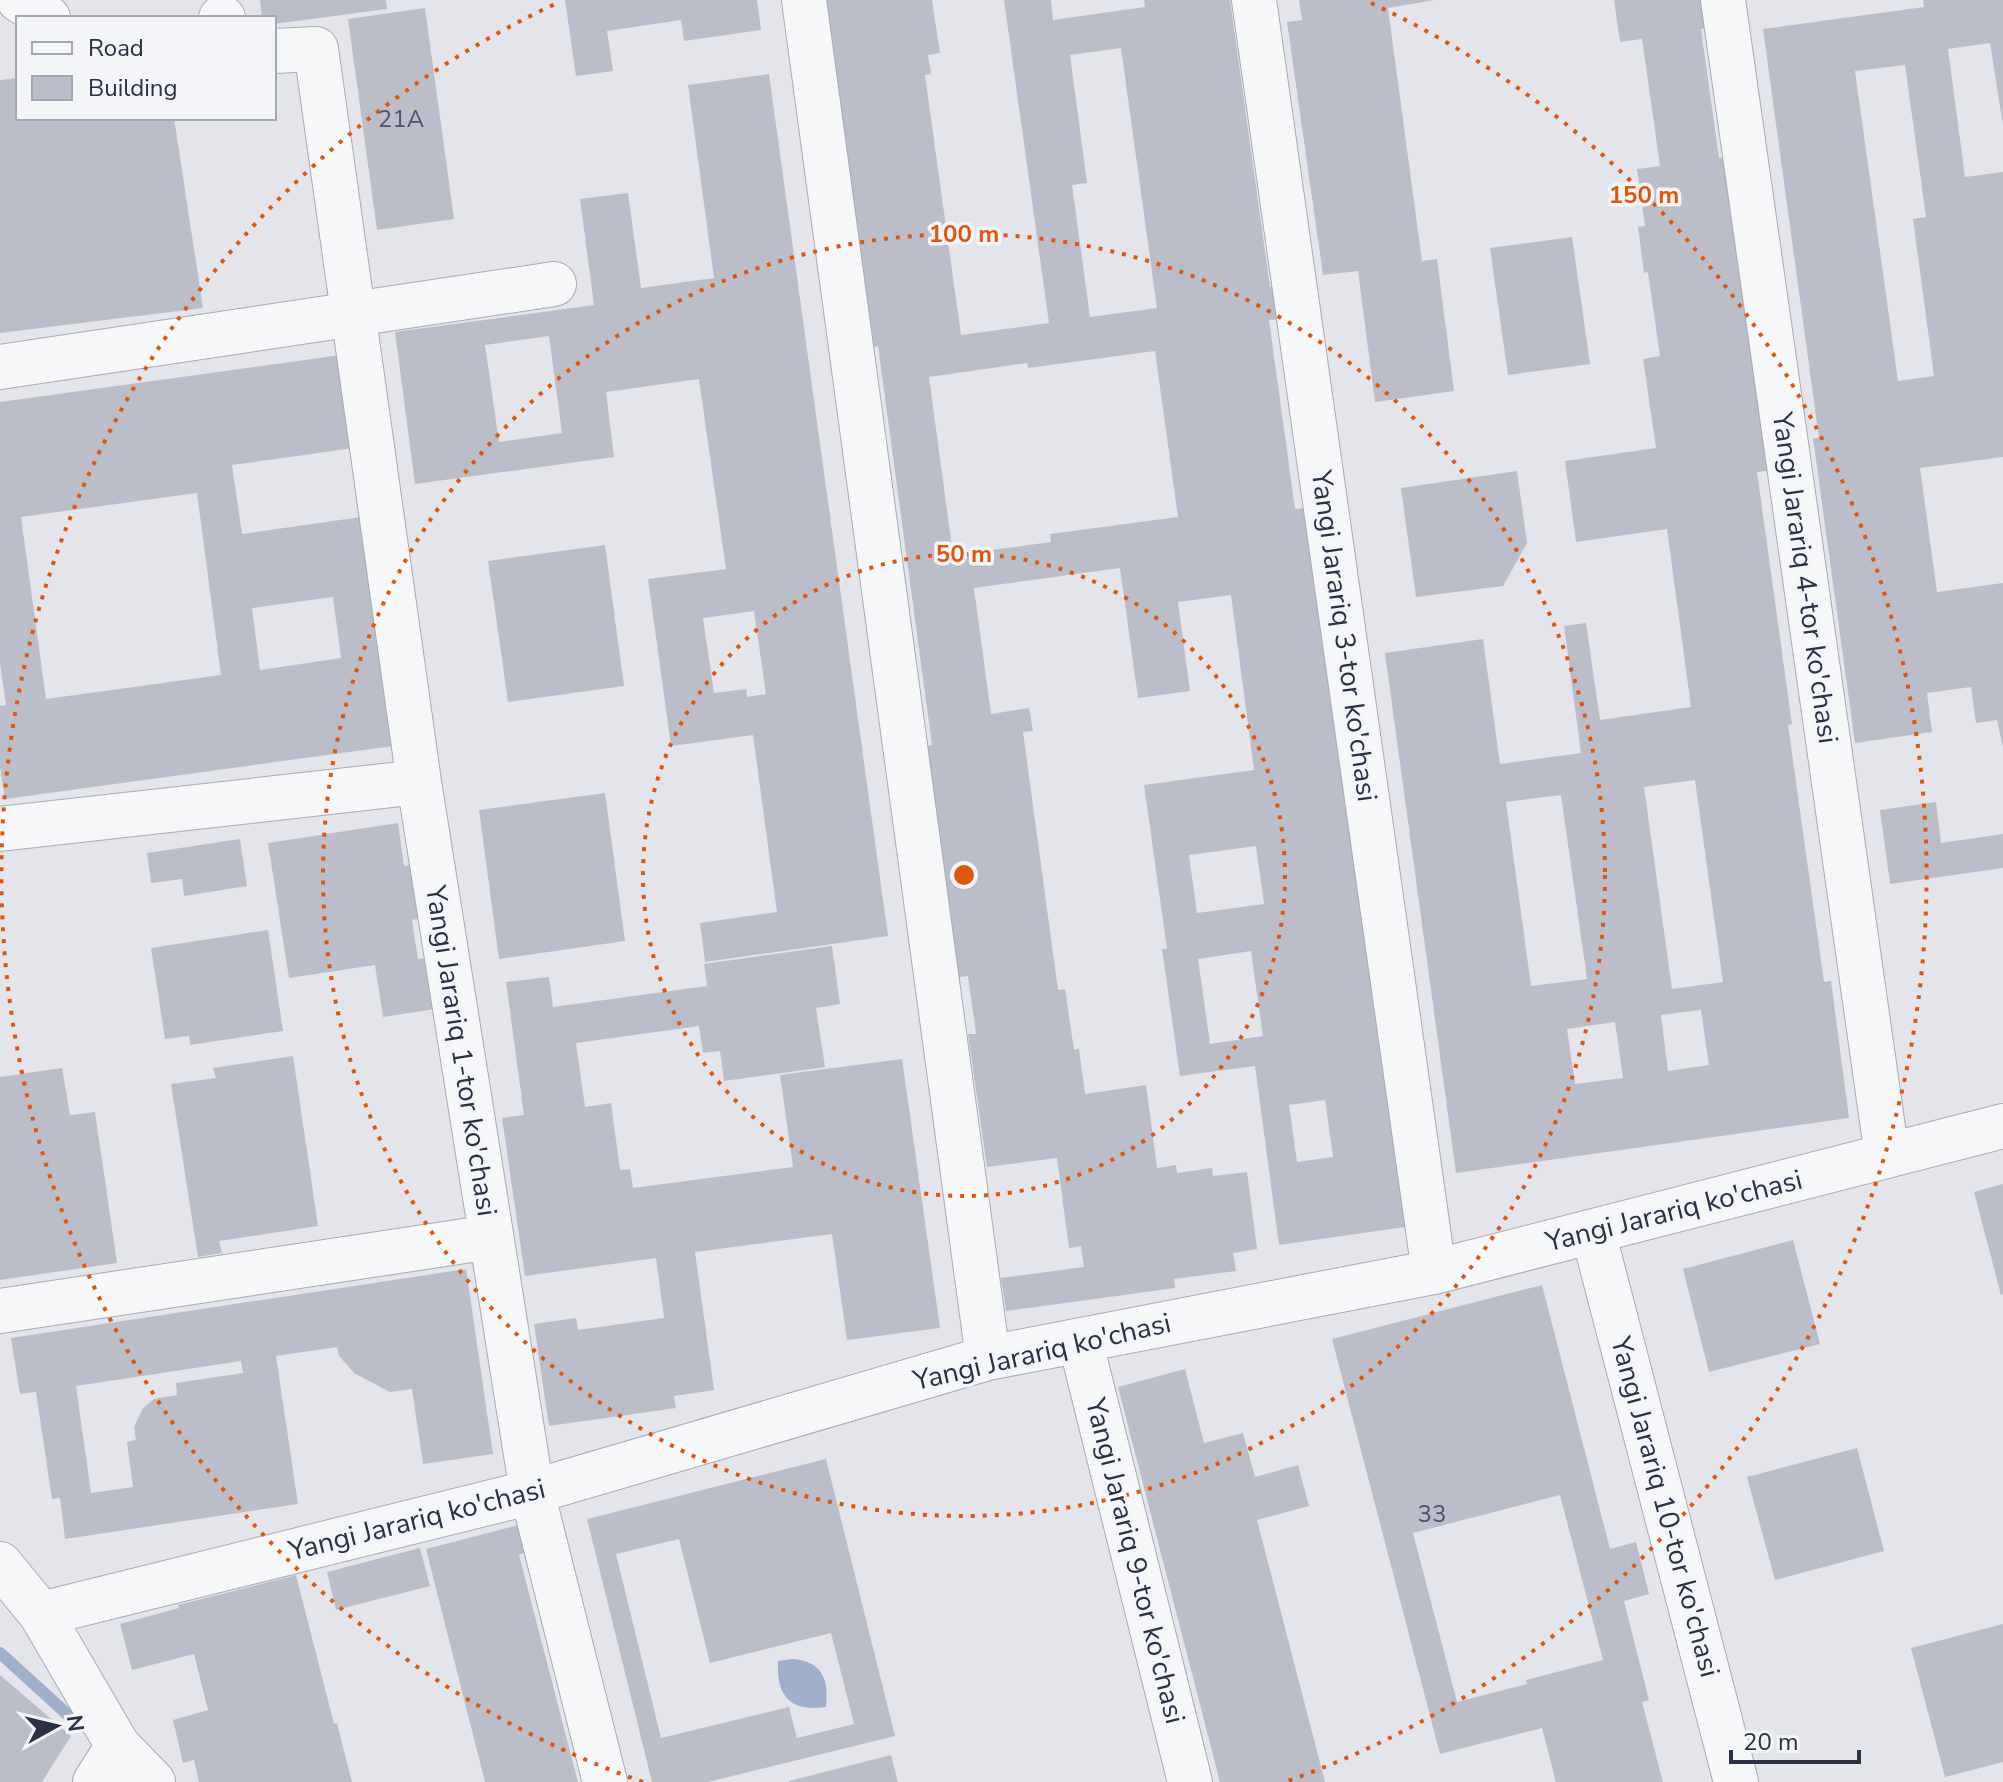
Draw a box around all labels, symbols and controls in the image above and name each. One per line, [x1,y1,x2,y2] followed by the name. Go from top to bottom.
[16,16,276,120] legend
[88,32,144,64] text: Road
[88,72,178,104] text: Building
[378,103,425,135] house number: 21А
[1609,179,1679,211] text: 150 m
[929,218,999,250] text: 100 m
[1763,409,1847,746] street label: Yangi Jarariq 4-tor ko'chasi
[1302,467,1386,804] street label: Yangi Jarariq 3-tor ko'chasi
[936,538,992,570] text: 50 m
[950,861,978,889] centre of rings
[416,882,506,1219] street label: Yangi Jarariq 1-tor ko'chasi
[1541,1161,1806,1262] street label: Yangi Jarariq ko'chasi
[909,1304,1174,1400] street label: Yangi Jarariq ko'chasi
[1601,1332,1729,1681] street label: Yangi Jarariq 10-tor ko'chasi
[1076,1393,1194,1728] street label: Yangi Jarariq 9-tor ko'chasi
[284,1470,549,1571] street label: Yangi Jarariq ko'chasi
[1418,1498,1446,1530] house number: 33
[16,1686,96,1766] north arrow
[59,1713,91,1734] text: N
[1731,1714,1859,1764] scale bar
[1743,1726,1799,1758] text: 20 m

